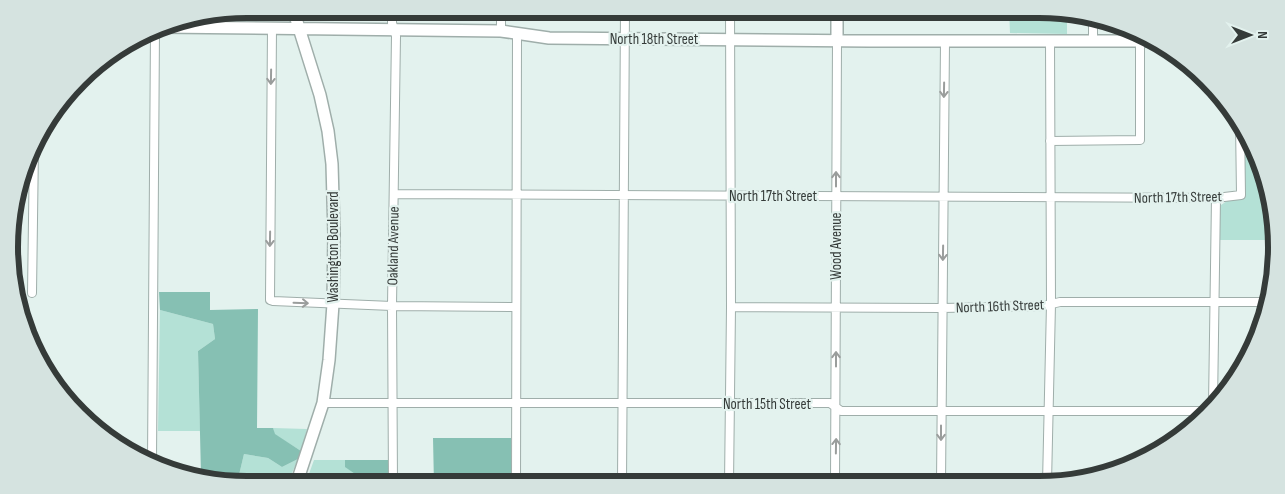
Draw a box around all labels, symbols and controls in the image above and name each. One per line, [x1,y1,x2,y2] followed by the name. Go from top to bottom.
[1225,10,1275,60] north arrow
[610,30,699,49] street label: North 18th Street
[1254,31,1271,39] text: N
[266,68,276,84] one-way arrow
[939,82,949,98] one-way arrow
[831,171,841,187] one-way arrow
[729,187,817,206] street label: North 17th Street
[1134,187,1223,208] street label: North 17th Street
[324,191,343,303] street label: Washington Boulevard
[383,206,404,286] street label: Oakland Avenue
[827,212,846,280] street label: Wood Avenue
[265,231,274,247] one-way arrow
[938,244,948,261] one-way arrow
[955,295,1045,318] street label: North 16th Street
[293,298,309,307] one-way arrow
[831,351,841,367] one-way arrow
[723,395,811,414] street label: North 15th Street
[936,424,946,441] one-way arrow
[831,438,841,454] one-way arrow

